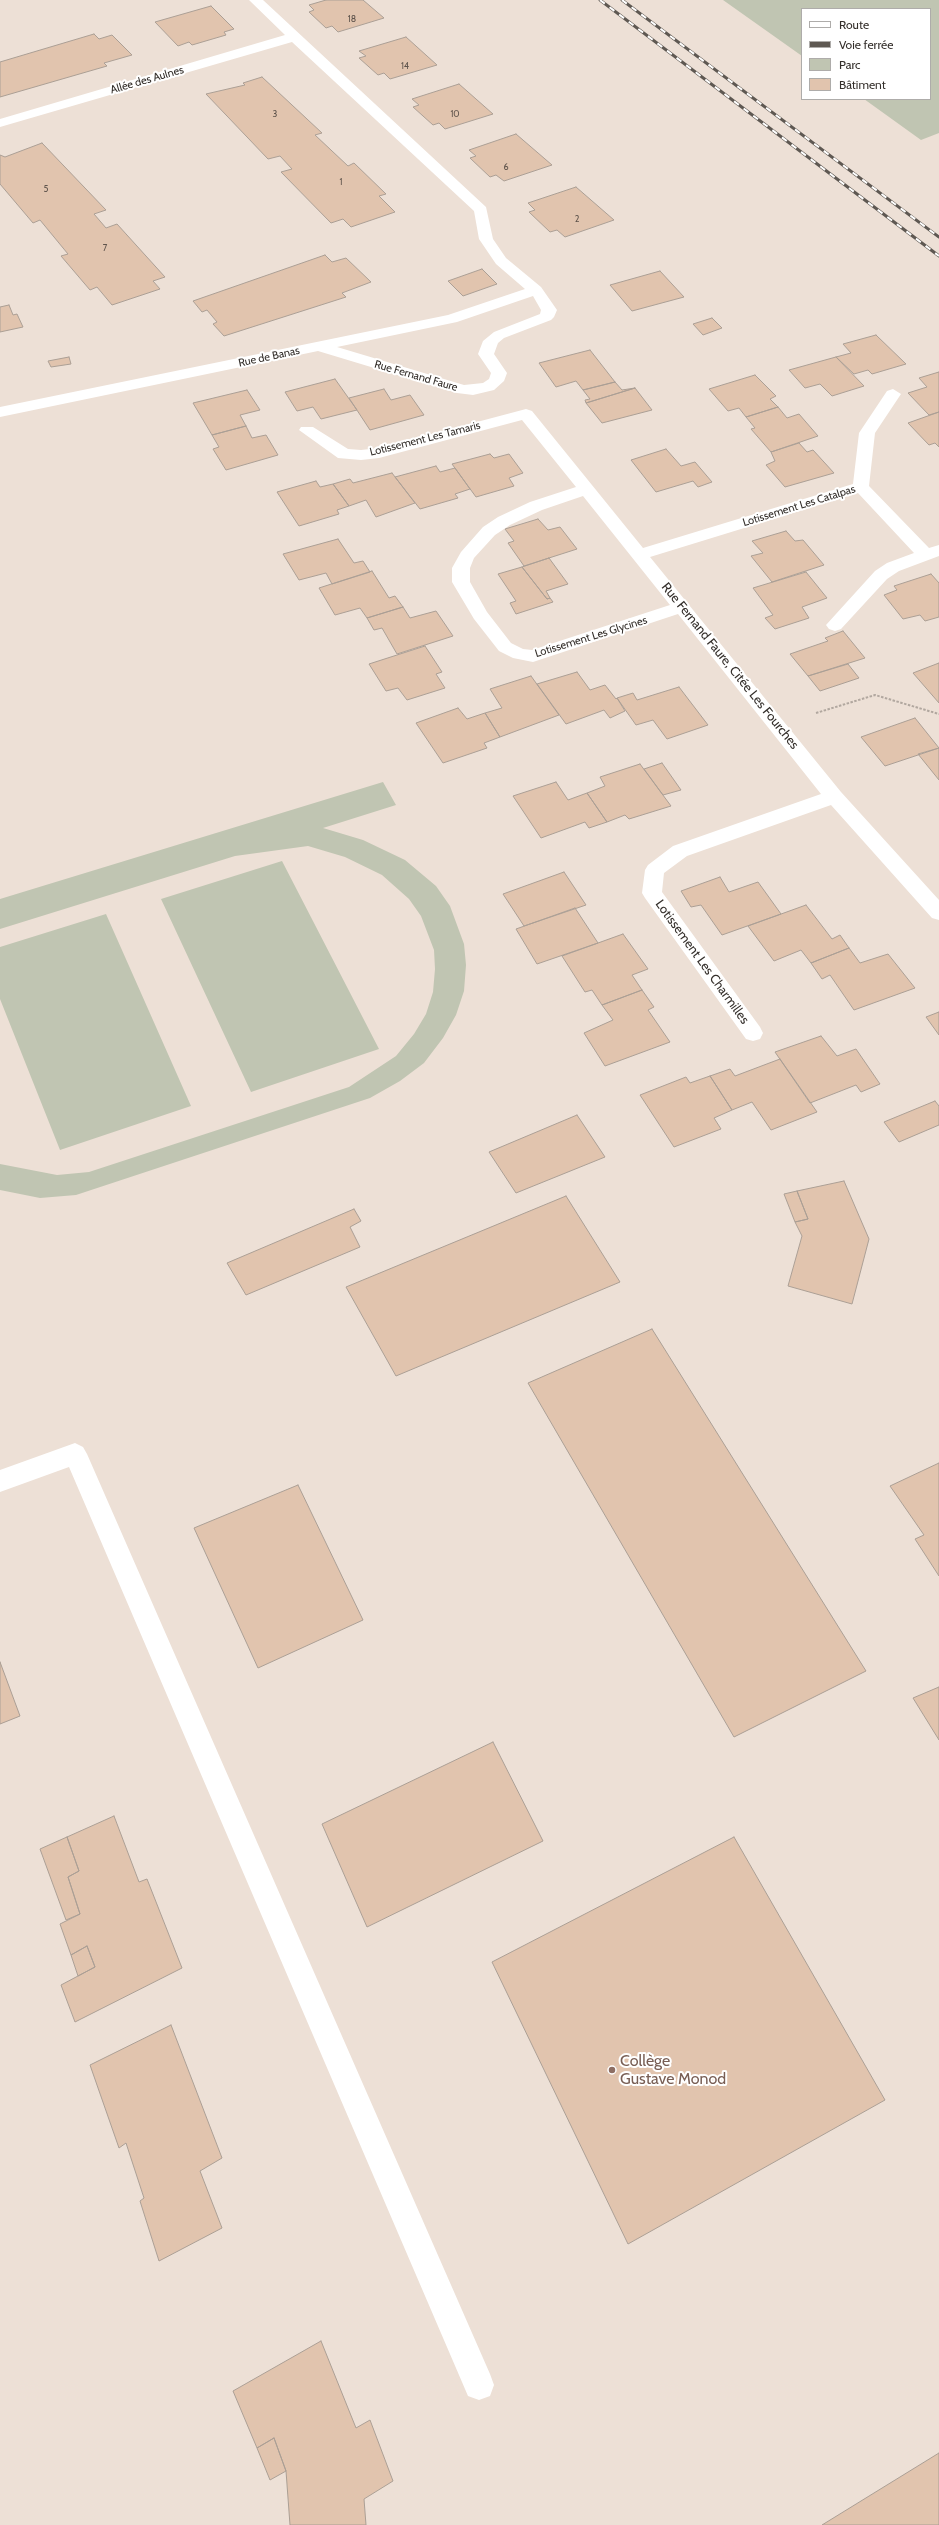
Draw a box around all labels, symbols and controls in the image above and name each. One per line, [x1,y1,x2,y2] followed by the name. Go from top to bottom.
[801,8,931,100] legend
[348,14,356,24] house number: 18
[839,17,869,32] text: Route
[839,37,893,52] text: Voie ferrée
[839,57,861,72] text: Parc
[401,61,409,71] house number: 14
[109,63,185,97] street label: Allée des Aulnes
[839,77,886,92] text: Bâtiment
[273,109,277,119] house number: 3
[450,109,460,119] house number: 10
[503,162,509,172] house number: 6
[340,177,342,187] house number: 1
[44,184,48,194] house number: 5
[575,214,579,224] house number: 2
[103,243,107,253] house number: 7
[237,344,301,370] street label: Rue de Banas
[373,358,459,394] street label: Rue Fernand Faure
[368,419,482,459] street label: Lotissement Les Tamaris
[741,483,857,529] street label: Lotissement Les Catalpas
[658,580,802,752] street label: Rue Fernand Faure, Citée Les Fourches
[533,614,649,660] street label: Lotissement Les Glycines
[652,897,752,1027] street label: Lotissement Les Charmilles
[620,2051,726,2089] place label: Collège Gustave Monod
[607,2065,617,2075] marker: Collège Gustave Monod

